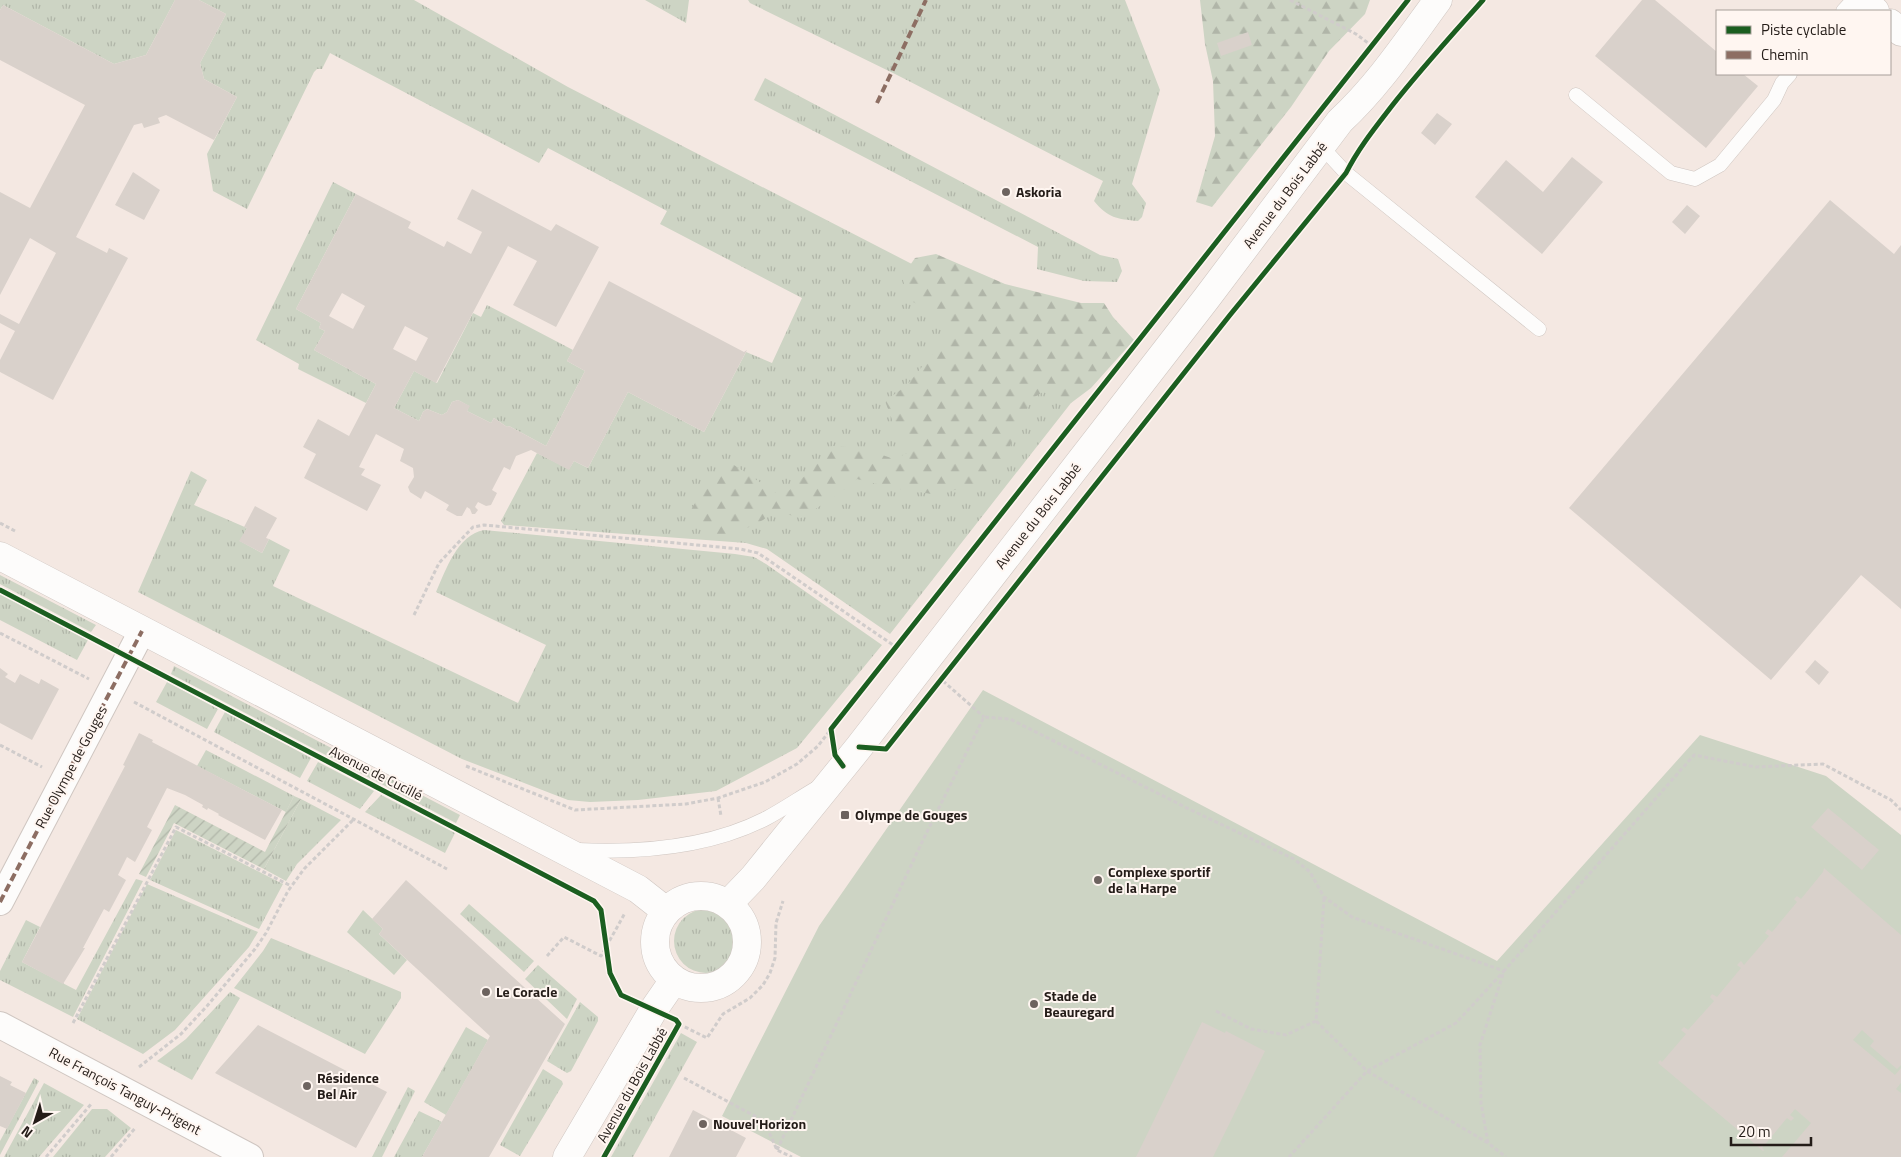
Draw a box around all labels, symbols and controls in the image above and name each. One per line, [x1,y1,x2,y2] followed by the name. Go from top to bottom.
[1716,10,1891,75] legend
[1761,18,1846,41] text: Piste cyclable
[1761,43,1809,66] text: Chemin
[1237,137,1332,253] street label: Avenue du Bois Labbé
[1016,181,1062,202] place label: Askoria
[1000,186,1012,198] marker: Askoria
[990,458,1086,573] street label: Avenue du Bois Labbé
[29,702,112,832] street label: Rue Olympe de Gouges
[326,740,426,805] street label: Avenue de Cucillé
[855,804,968,825] place label: Olympe de Gouges
[839,809,851,821] marker: Olympe de Gouges
[1108,861,1211,898] place label: Complexe sportif de la Harpe
[1092,874,1104,886] marker: Complexe sportif de la Harpe
[496,981,557,1002] place label: Le Coracle
[1044,985,1114,1022] place label: Stade de Beauregard
[480,986,492,998] marker: Le Coracle
[1028,998,1040,1010] marker: Stade de Beauregard
[591,1023,672,1146] street label: Avenue du Bois Labbé
[45,1041,205,1140] street label: Rue François Tanguy-Prigent
[317,1067,379,1104] place label: Résidence Bel Air
[301,1080,313,1092] marker: Résidence Bel Air
[10,1097,60,1147] north arrow
[713,1113,806,1134] place label: Nouvel'Horizon
[1731,1114,1811,1146] scale bar
[697,1118,709,1130] marker: Nouvel'Horizon
[1738,1120,1771,1143] text: 20 m
[16,1121,37,1144] text: N

